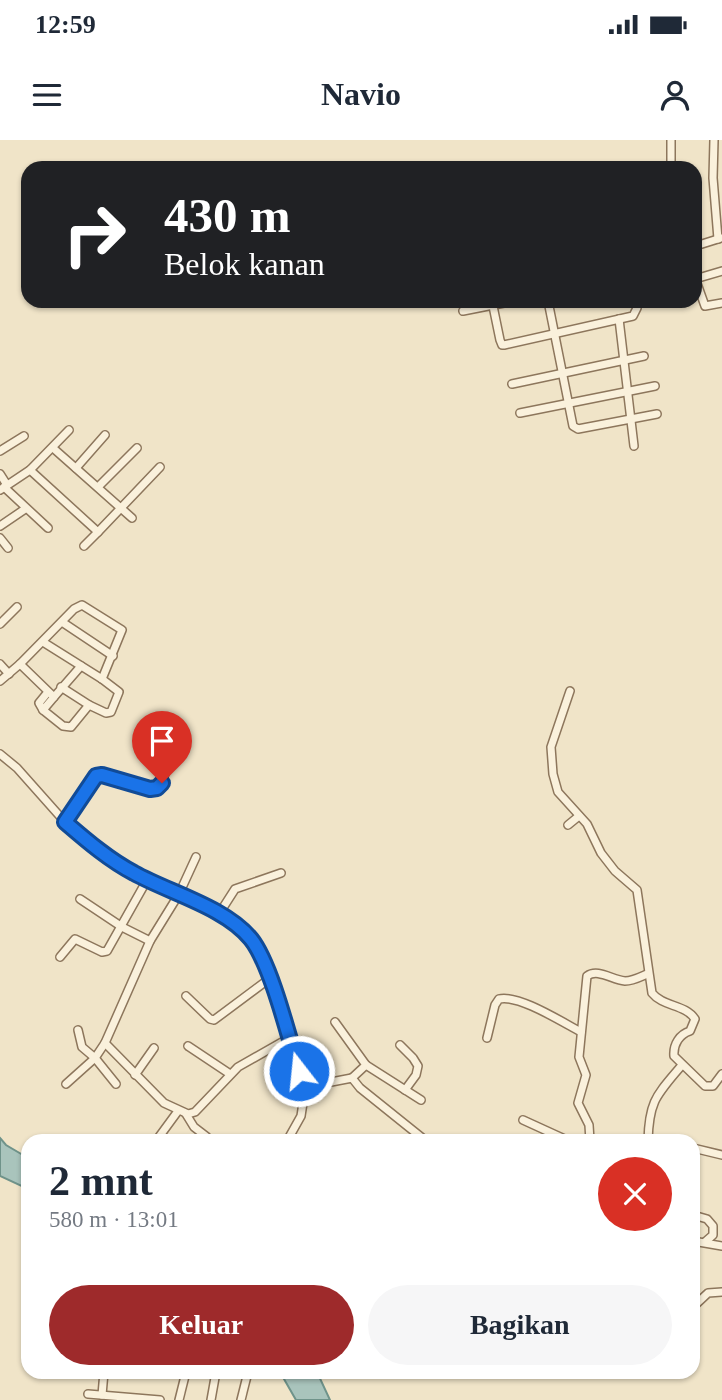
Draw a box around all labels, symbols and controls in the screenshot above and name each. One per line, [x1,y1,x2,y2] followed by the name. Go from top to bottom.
[35,10,96,39] text: 12:59
[28,76,66,114] icon: menu
[321,76,401,112] text: Navio
[656,76,694,114] icon: person
[164,188,291,243] text: 430 m
[49,189,140,280] icon: right
[164,246,325,282] text: Belok kanan
[132,711,192,783] pin
[143,722,181,760] icon: arrive
[262,1034,336,1108] position arrow
[598,1157,672,1231] button: close
[49,1158,153,1204] text: 2 mnt
[49,1207,179,1232] text: 580 m · 13:01
[49,1285,354,1365] button: Keluar
[368,1285,672,1365] button: Bagikan

